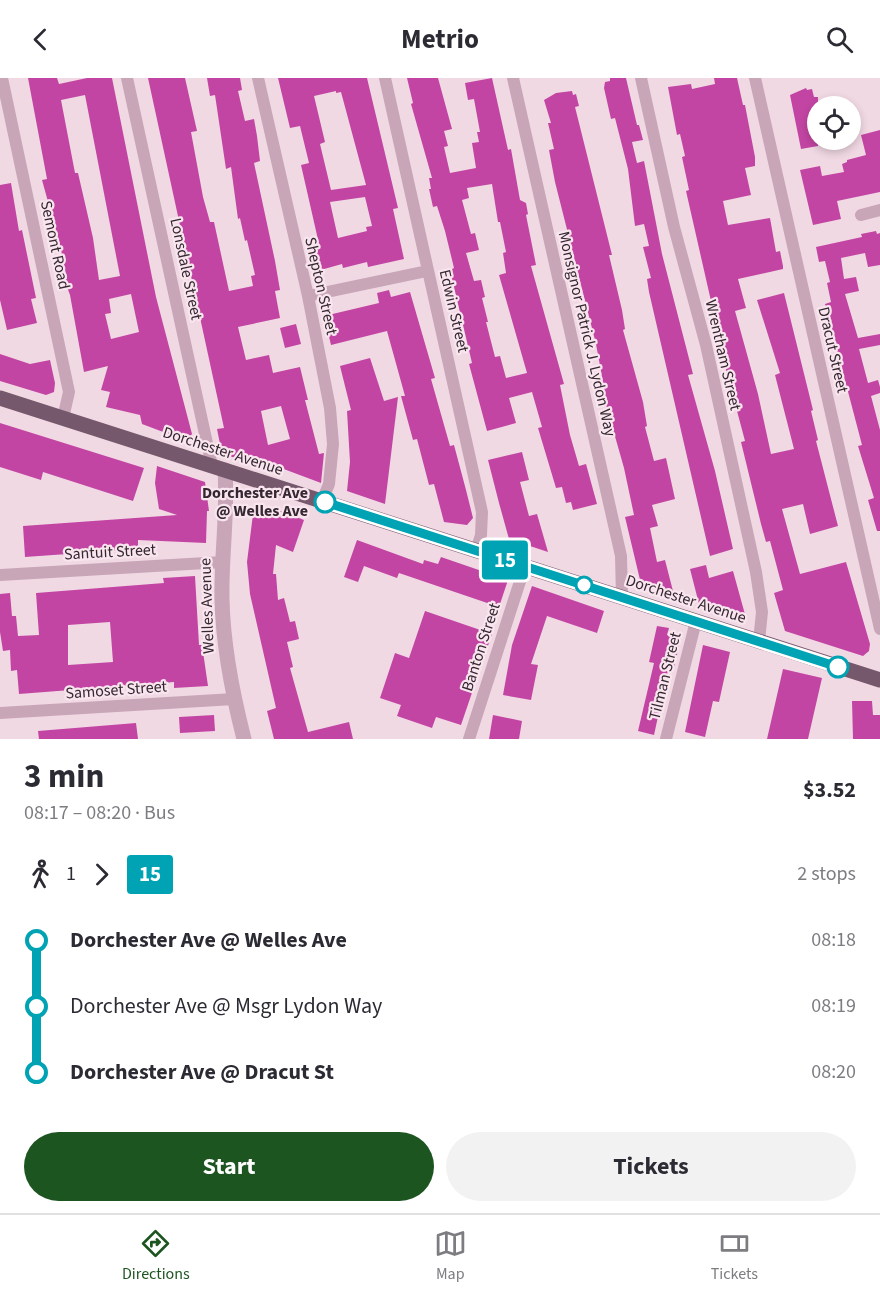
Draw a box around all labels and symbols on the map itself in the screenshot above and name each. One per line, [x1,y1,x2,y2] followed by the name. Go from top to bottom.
[35,199,75,291] street label: Semont Road
[164,216,208,323] street label: Lonsdale Street
[553,229,621,439] street label: Monsignor Patrick J. Lydon Way
[299,235,343,338] street label: Shepton Street
[434,267,474,355] street label: Edwin Street
[700,297,747,413] street label: Wrentham Street
[812,305,854,396] street label: Dracut Street
[160,421,286,481] street label: Dorchester Avenue
[202,482,308,522] place label: Dorchester Ave @ Welles Ave
[314,491,336,513] marker: Dorchester Ave @ Welles Ave
[63,539,157,565] street label: Santuit Street
[478,540,532,580] line badge: 15
[194,558,220,654] street label: Welles Avenue
[623,569,749,629] street label: Dorchester Avenue
[575,576,593,594] unlabelled marker
[456,599,506,694] street label: Banton Street
[643,629,687,722] street label: Tilman Street
[827,656,849,678] unlabelled marker
[65,675,168,705] street label: Samoset Street

